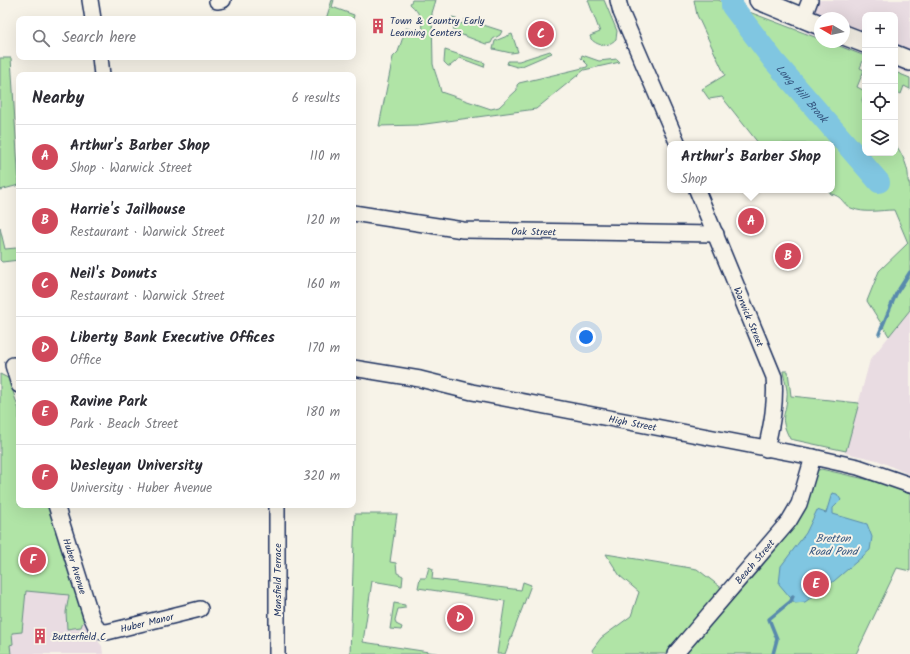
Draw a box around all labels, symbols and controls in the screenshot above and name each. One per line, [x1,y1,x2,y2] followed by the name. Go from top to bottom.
[814,12,850,48] north arrow
[862,12,898,156] map controls
[862,12,898,48] button: +
[390,13,485,41] place label: Town & Country Early Learning Centers
[16,16,356,60] search box
[369,17,387,35] building icon: Town & Country Early Learning Centers
[528,19,554,49] pin: C
[62,26,136,50] text: Search here
[30,27,52,49] icon: search
[862,48,898,84] button: −
[771,61,833,129] water label: Long Hill Brook
[862,84,898,120] button: locate
[32,85,84,112] text: Nearby
[292,88,340,109] text: 6 results
[862,120,898,156] button: layers
[70,134,210,158] text: Arthur's Barber Shop
[667,141,835,193] popup
[681,145,821,169] text: Arthur's Barber Shop
[41,146,49,167] text: A
[310,146,340,167] text: 110 m
[70,158,192,179] text: Shop · Warwick Street
[681,169,707,190] text: Shop
[70,198,185,222] text: Harrie's Jailhouse
[738,206,764,236] pin: A
[41,210,49,231] text: B
[306,210,340,231] text: 120 m
[70,222,225,243] text: Restaurant · Warwick Street
[511,224,556,240] street label: Oak Street
[775,241,801,271] pin: B
[70,262,157,286] text: Neil's Donuts
[41,274,49,295] text: C
[307,274,340,295] text: 160 m
[729,285,768,350] street label: Warwick Street
[70,286,225,307] text: Restaurant · Warwick Street
[70,326,275,350] text: Liberty Bank Executive Offices
[576,327,596,347] your location
[41,338,49,359] text: D
[308,338,340,359] text: 170 m
[70,350,101,371] text: Office
[70,390,147,414] text: Ravine Park
[41,402,49,423] text: E
[306,402,340,423] text: 180 m
[607,411,658,436] street label: High Street
[70,414,178,435] text: Park · Beach Street
[70,454,203,478] text: Wesleyan University
[41,466,49,487] text: F
[303,466,340,487] text: 320 m
[70,478,212,499] text: University · Huber Avenue
[809,530,860,561] water label: Bretton Road Pond
[58,536,91,597] street label: Huber Avenue
[731,536,779,588] street label: Beach Street
[270,543,286,617] street label: Mansfield Terrace
[20,545,46,575] pin: F
[803,569,829,599] pin: E
[447,603,473,633] pin: D
[119,609,176,637] street label: Huber Manor
[31,627,49,645] building icon: Butterfield C
[52,629,106,645] place label: Butterfield C

